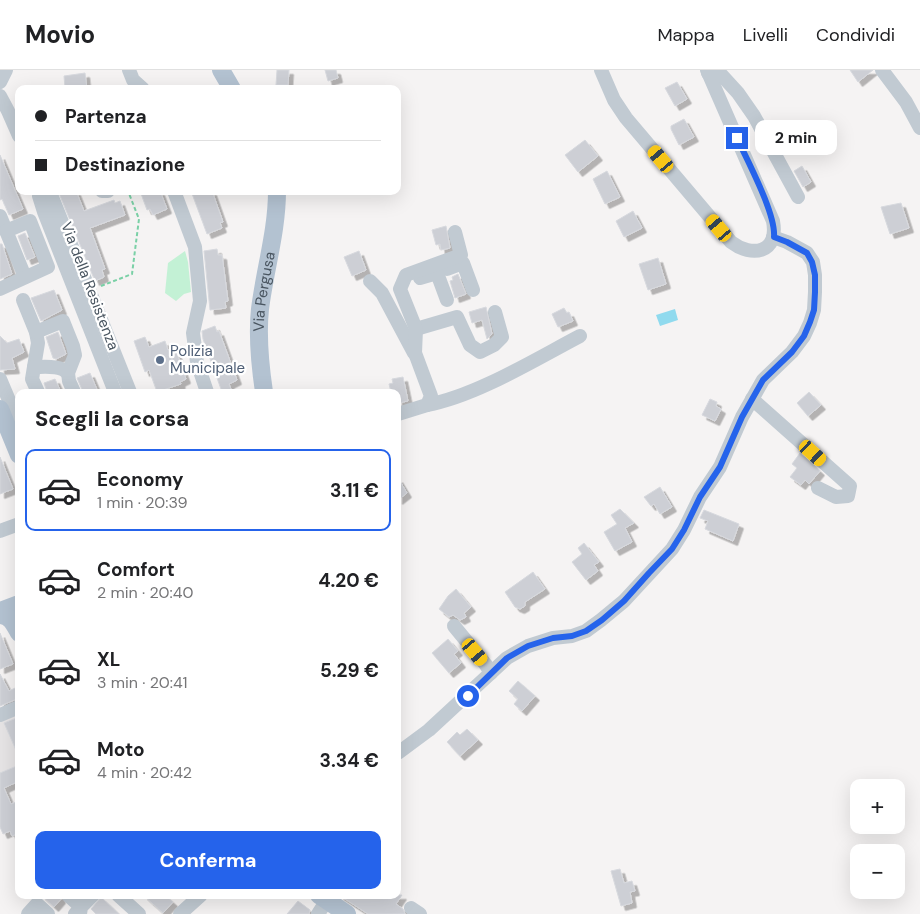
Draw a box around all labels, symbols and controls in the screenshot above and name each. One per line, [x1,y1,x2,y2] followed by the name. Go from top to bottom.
[25,19,95,50] text: Movio
[657,23,715,47] text: Mappa
[743,23,788,47] text: Livelli
[816,23,895,47] text: Condividi
[65,104,147,129] text: Partenza
[754,120,837,156] callout: 2 min
[726,127,748,149] route end
[775,127,817,148] text: 2 min
[645,143,676,175] car
[65,152,185,177] text: Destinazione
[703,212,734,244] car
[56,219,124,353] street label: Via della Resistenza
[249,250,280,332] street label: Via Pergusa
[170,341,245,378] place label: Polizia Municipale
[154,354,166,366] marker: Polizia Municipale
[35,404,189,433] text: Scegli la corsa
[796,437,829,469] car
[97,467,184,492] text: Economy
[37,468,82,513] icon: car
[330,478,379,503] text: 3.11 €
[97,492,187,513] text: 1 min · 20:39
[97,557,175,582] text: Comfort
[37,558,82,603] icon: car
[318,568,379,593] text: 4.20 €
[97,582,193,603] text: 2 min · 20:40
[459,636,490,668] car
[97,647,120,672] text: XL
[37,648,82,693] icon: car
[320,658,379,683] text: 5.29 €
[97,672,188,693] text: 3 min · 20:41
[457,685,479,707] route start
[97,737,145,762] text: Moto
[37,738,82,783] icon: car
[319,748,379,773] text: 3.34 €
[97,762,192,783] text: 4 min · 20:42
[850,779,905,899] map controls
[850,779,905,834] button: +
[35,831,381,889] button: Conferma
[850,844,905,899] button: −

